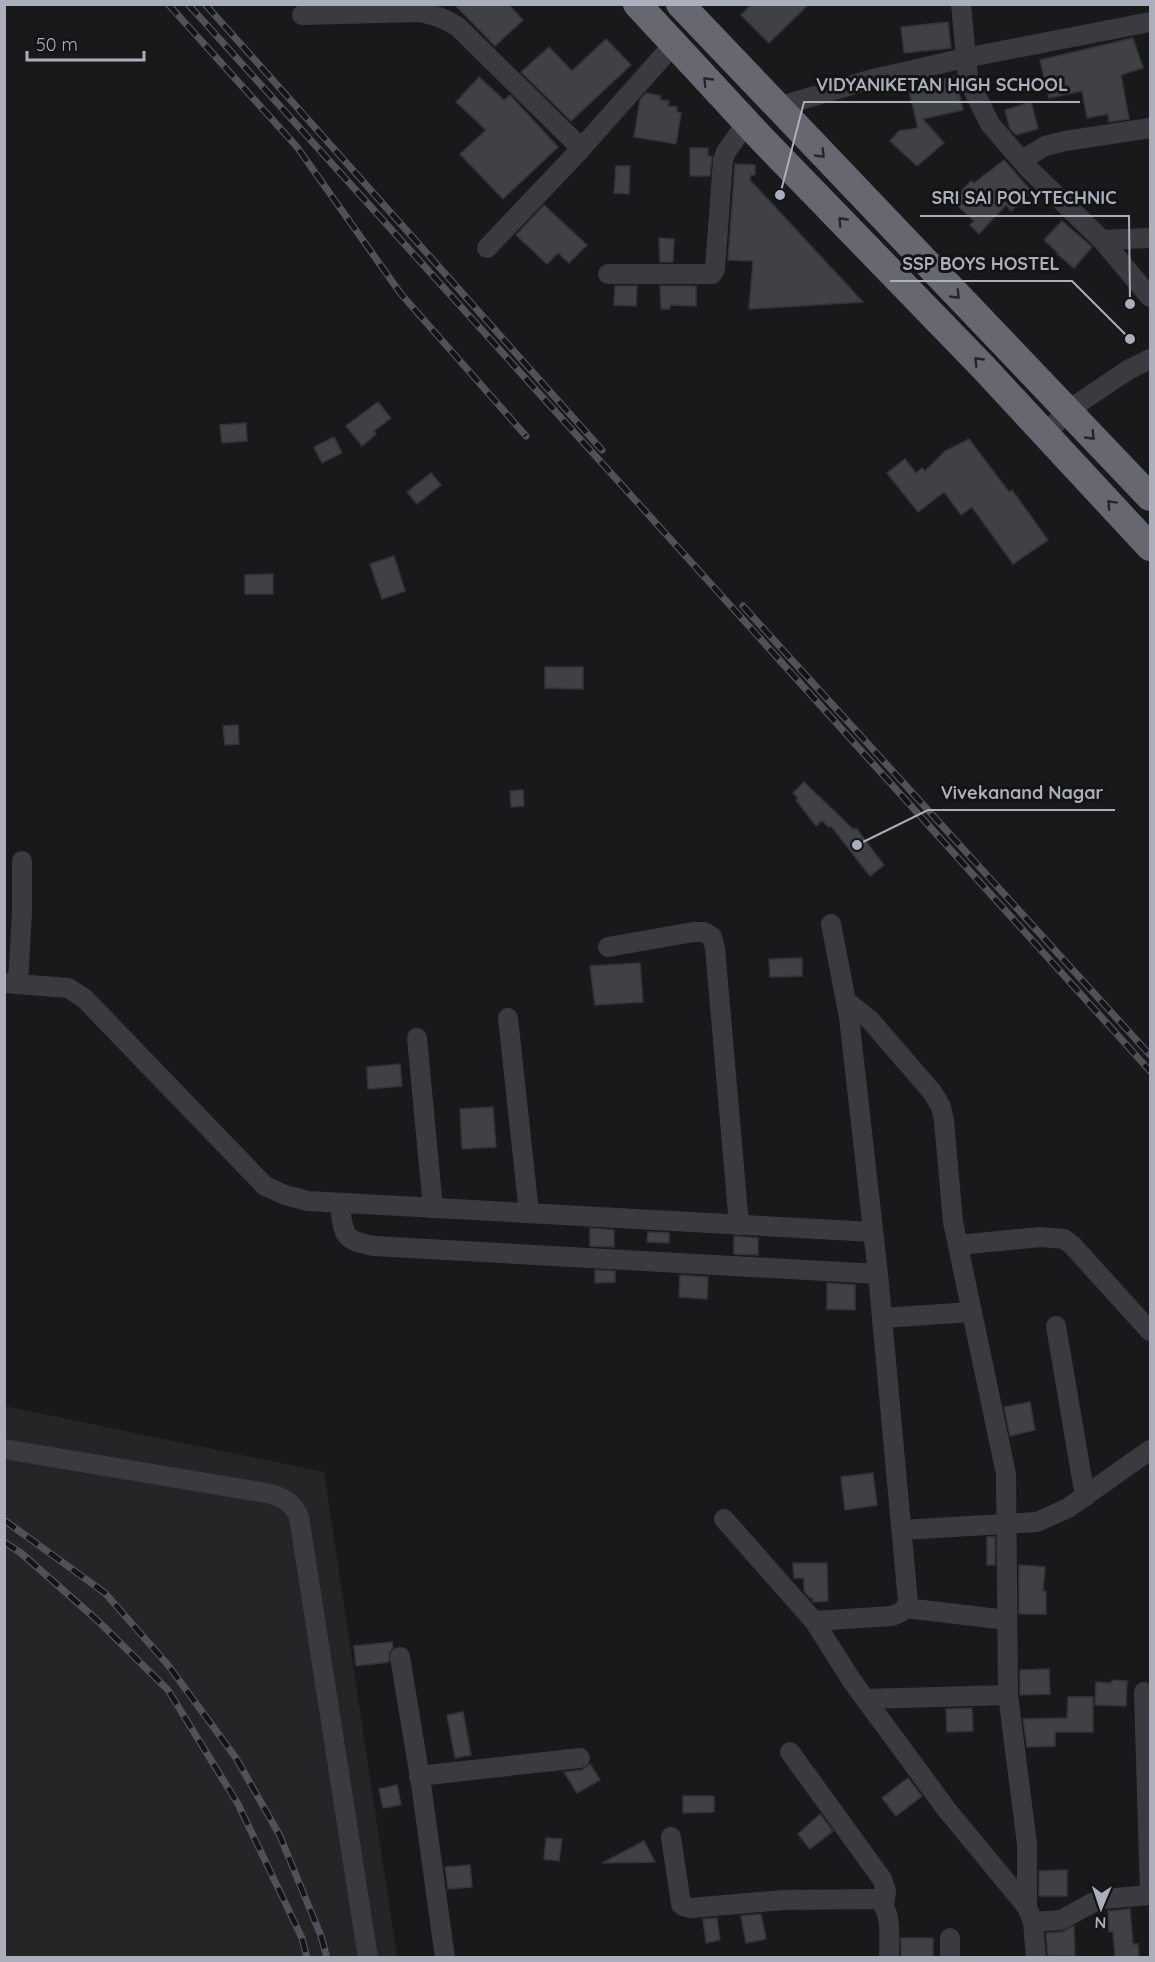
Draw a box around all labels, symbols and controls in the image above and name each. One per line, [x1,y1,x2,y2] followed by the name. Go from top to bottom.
[27,24,144,62] scale bar
[36,33,78,56] text: 50 m
[804,66,1080,102] callout: VIDYANIKETAN HIGH SCHOOL
[816,73,1068,96] text: VIDYANIKETAN HIGH SCHOOL
[703,77,714,87] one-way arrow
[814,146,825,157] one-way arrow
[920,180,1129,216] callout: SRI SAI POLYTECHNIC
[931,186,1117,209] text: SRI SAI POLYTECHNIC
[838,218,849,228] one-way arrow
[890,245,1072,281] callout: SSP BOYS HOSTEL
[902,252,1060,275] text: SSP BOYS HOSTEL
[948,287,959,298] one-way arrow
[974,358,985,369] one-way arrow
[1083,428,1094,439] one-way arrow
[1107,500,1118,511] one-way arrow
[928,774,1115,810] callout: Vivekanand Nagar
[941,781,1104,804] text: Vivekanand Nagar
[1071,1878,1131,1938] north arrow
[1094,1913,1107,1933] text: N

